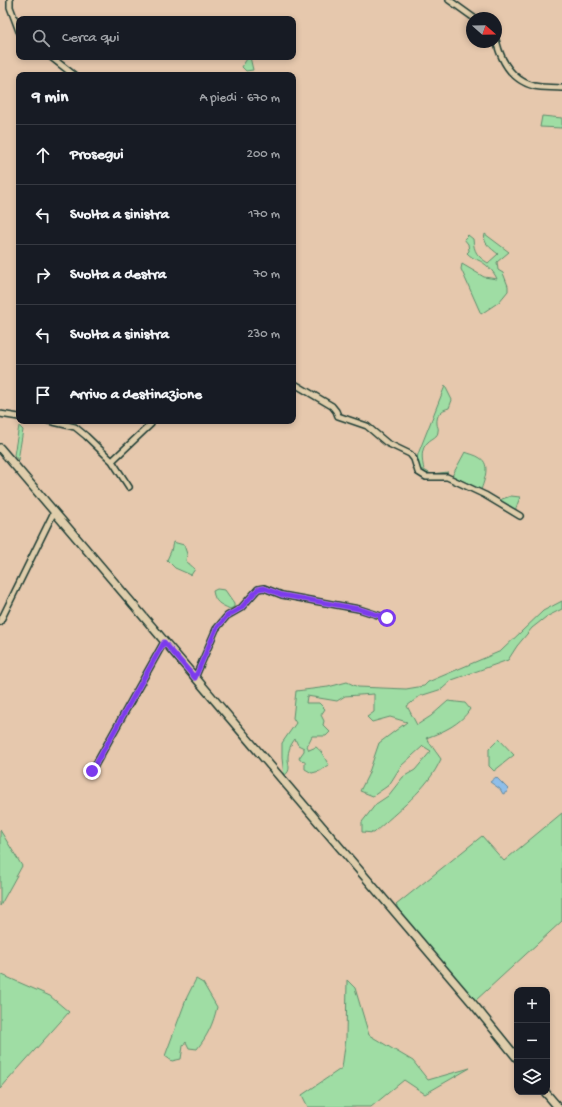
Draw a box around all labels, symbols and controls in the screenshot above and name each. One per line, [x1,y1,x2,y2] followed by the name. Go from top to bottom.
[466,12,502,48] north arrow
[16,16,296,60] search box
[30,27,52,49] icon: search
[62,29,119,47] text: Cerca qui
[32,88,68,108] text: 9 min
[200,91,280,106] text: A piedi · 670 m
[32,144,54,166] icon: ahead
[70,146,123,164] text: Prosegui
[247,147,280,162] text: 200 m
[32,204,54,226] icon: left
[70,206,169,224] text: Svolta a sinistra
[248,207,280,222] text: 170 m
[32,264,54,286] icon: right
[70,266,166,284] text: Svolta a destra
[254,267,280,282] text: 70 m
[32,324,54,346] icon: left
[70,326,169,344] text: Svolta a sinistra
[247,327,280,342] text: 230 m
[32,384,54,406] icon: arrive
[70,386,202,404] text: Arrivo a destinazione
[378,609,396,627] route start
[83,762,101,780] route end
[514,987,550,1095] map controls
[514,987,550,1023] button: +
[514,1023,550,1059] button: −
[514,1059,550,1095] button: layers

